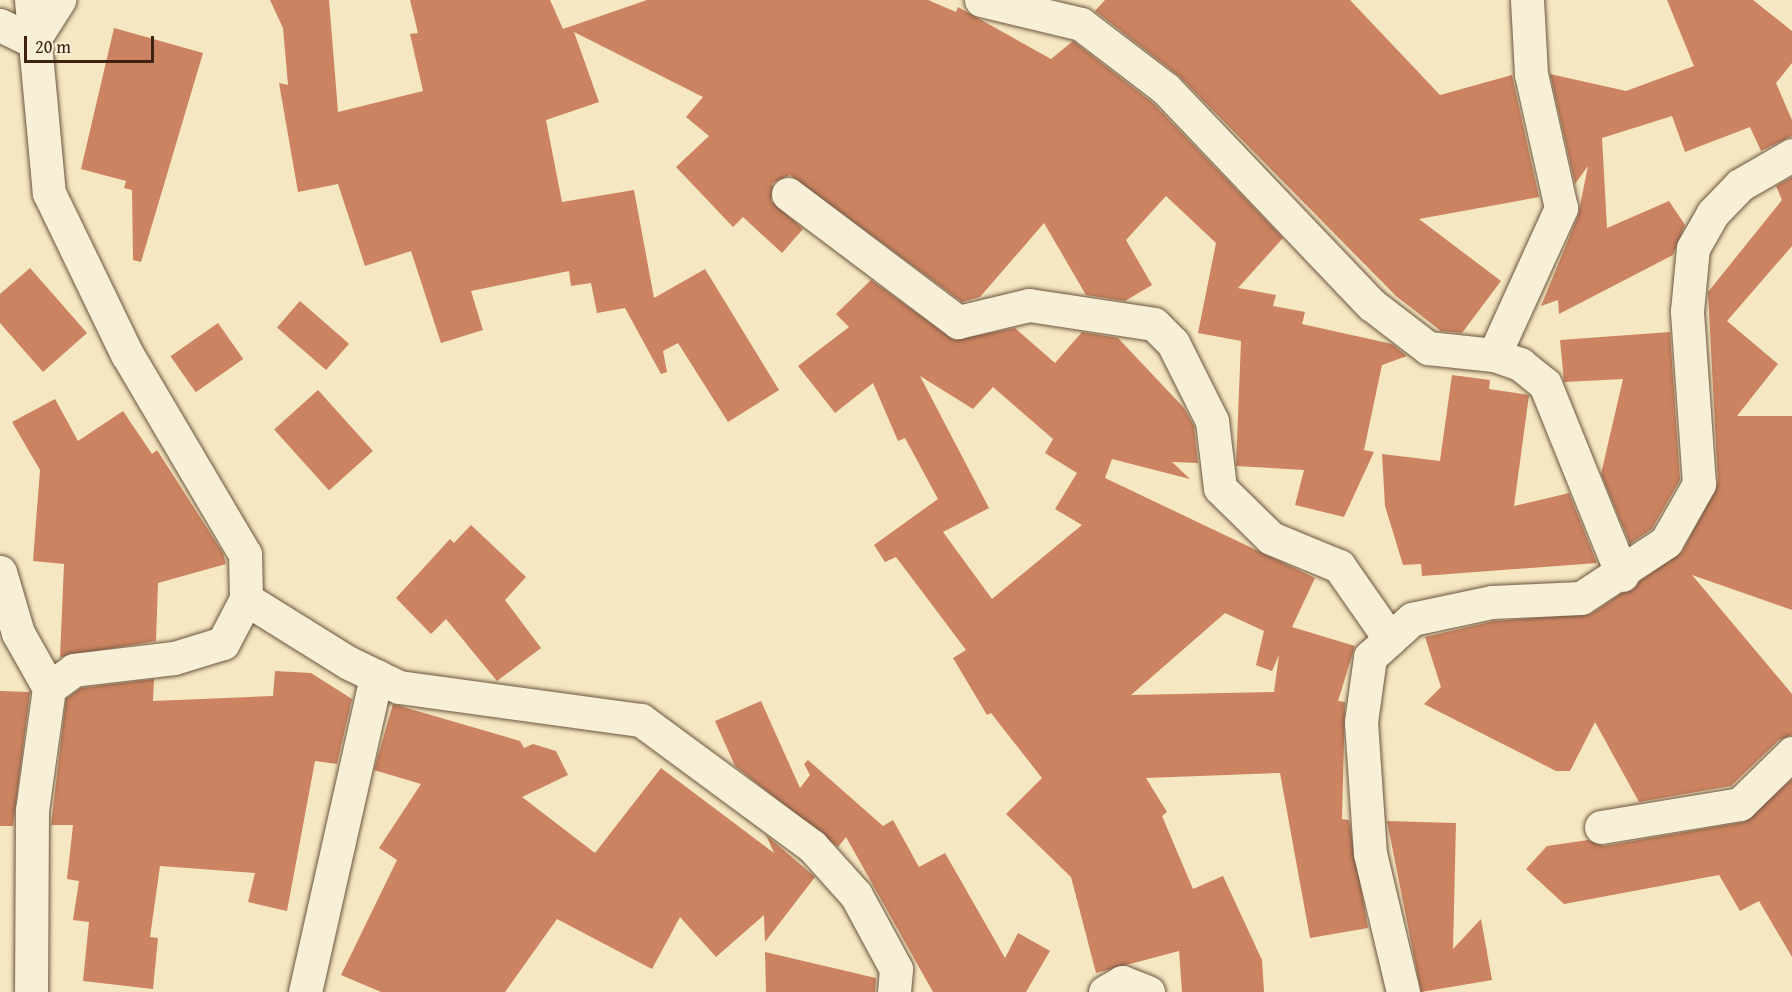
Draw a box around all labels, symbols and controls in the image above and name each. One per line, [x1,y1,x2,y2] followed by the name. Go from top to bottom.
[27,24,158,62] scale bar
[35,33,71,60] text: 20 m

